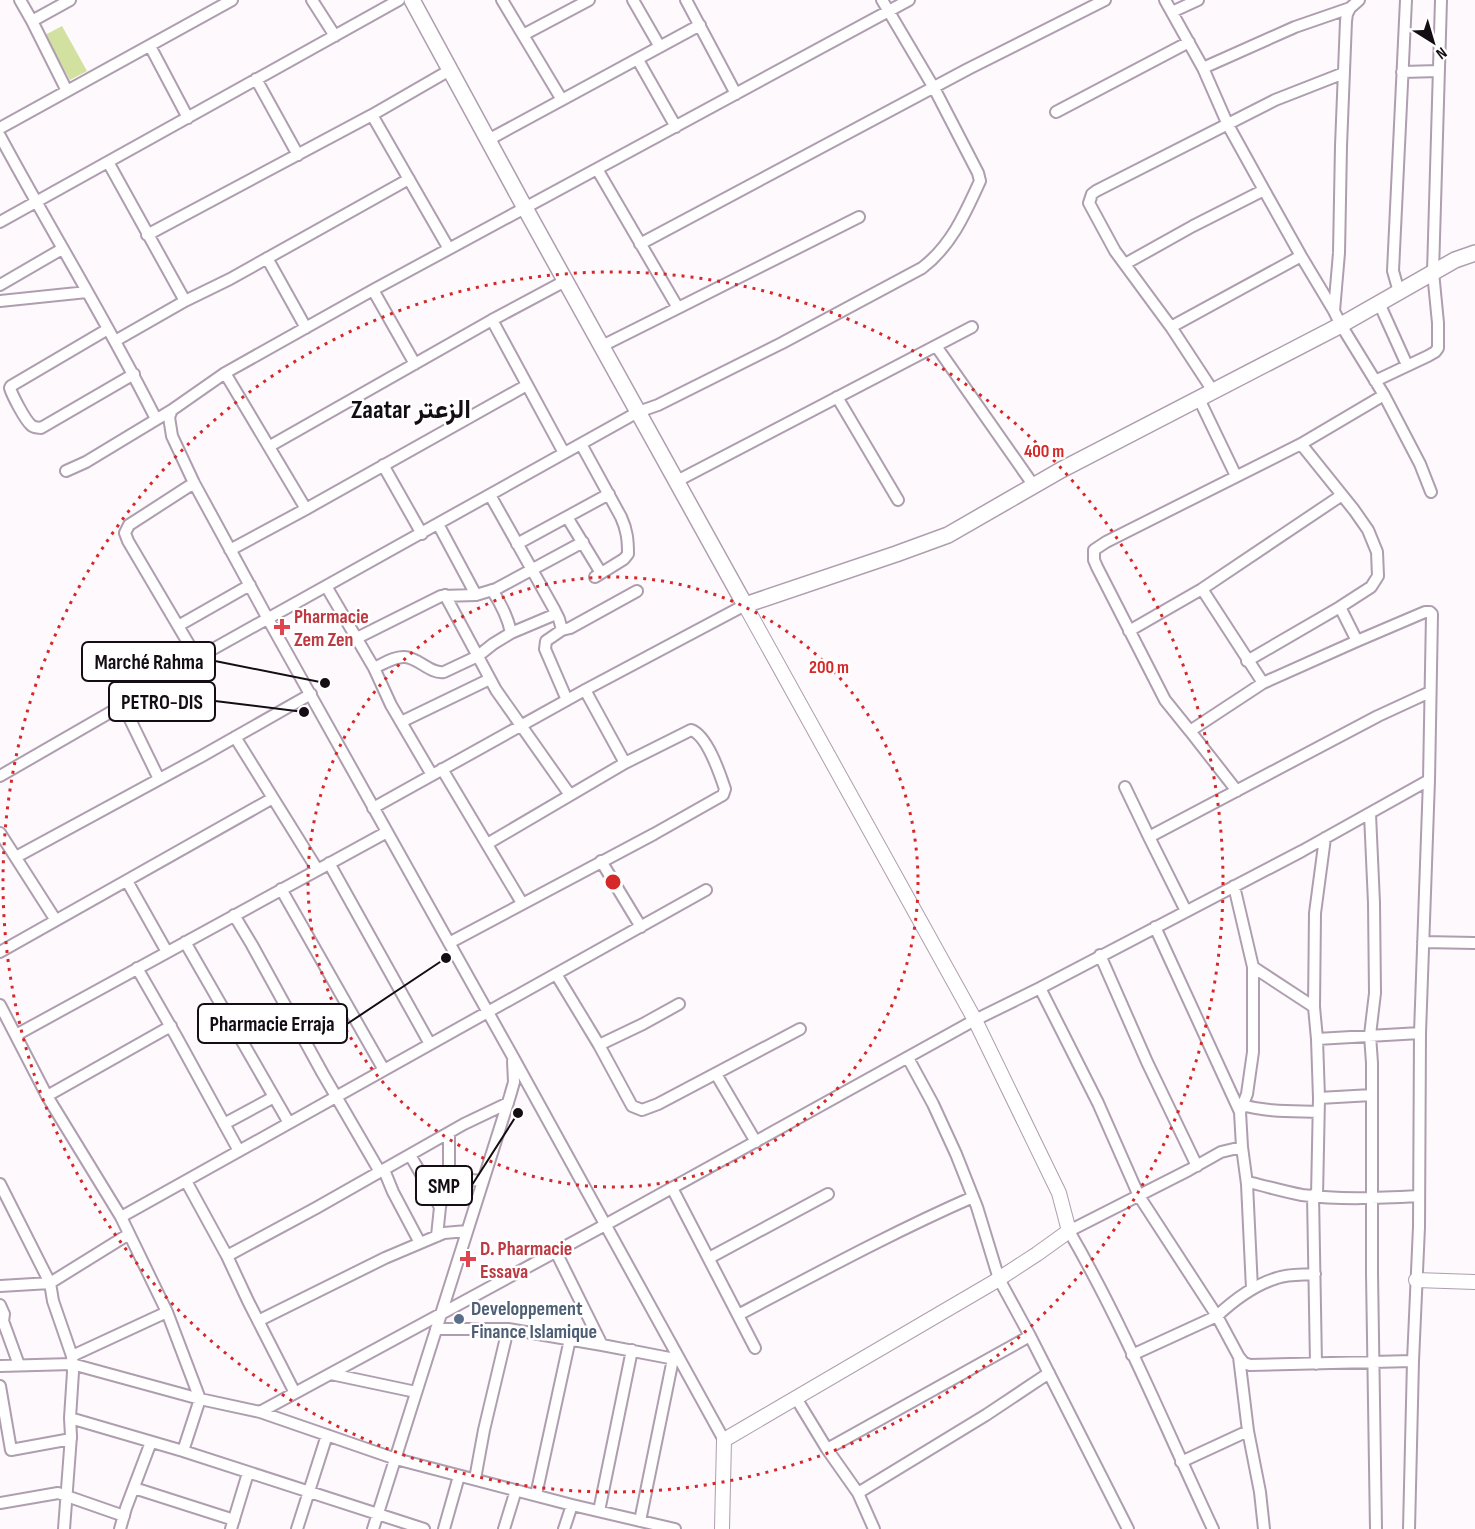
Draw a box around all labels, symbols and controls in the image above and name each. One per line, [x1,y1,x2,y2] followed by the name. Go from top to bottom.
[1403,12,1463,72] north arrow
[1432,43,1450,63] text: N
[351,395,471,426] district label: Zaatar الزعتر
[1024,441,1064,462] text: 400 m
[294,605,369,652] place label: Pharmacie Zem Zen
[275,620,289,634] marker: Pharmacie Zem Zen
[82,642,215,681] callout: Marché Rahma
[94,650,204,675] text: Marché Rahma
[809,657,849,678] text: 200 m
[109,682,215,721] callout: PETRO-DIS
[121,690,203,715] text: PETRO-DIS
[603,872,623,892] centre of rings
[198,1004,347,1043] callout: Pharmacie Erraja
[210,1012,334,1037] text: Pharmacie Erraja
[416,1166,472,1205] callout: SMP
[428,1174,460,1199] text: SMP
[480,1237,572,1284] place label: D. Pharmacie Essava
[461,1252,475,1266] marker: D. Pharmacie Essava
[471,1297,597,1344] place label: Developpement Finance Islamique
[452,1312,466,1326] marker: Developpement Finance Islamique

